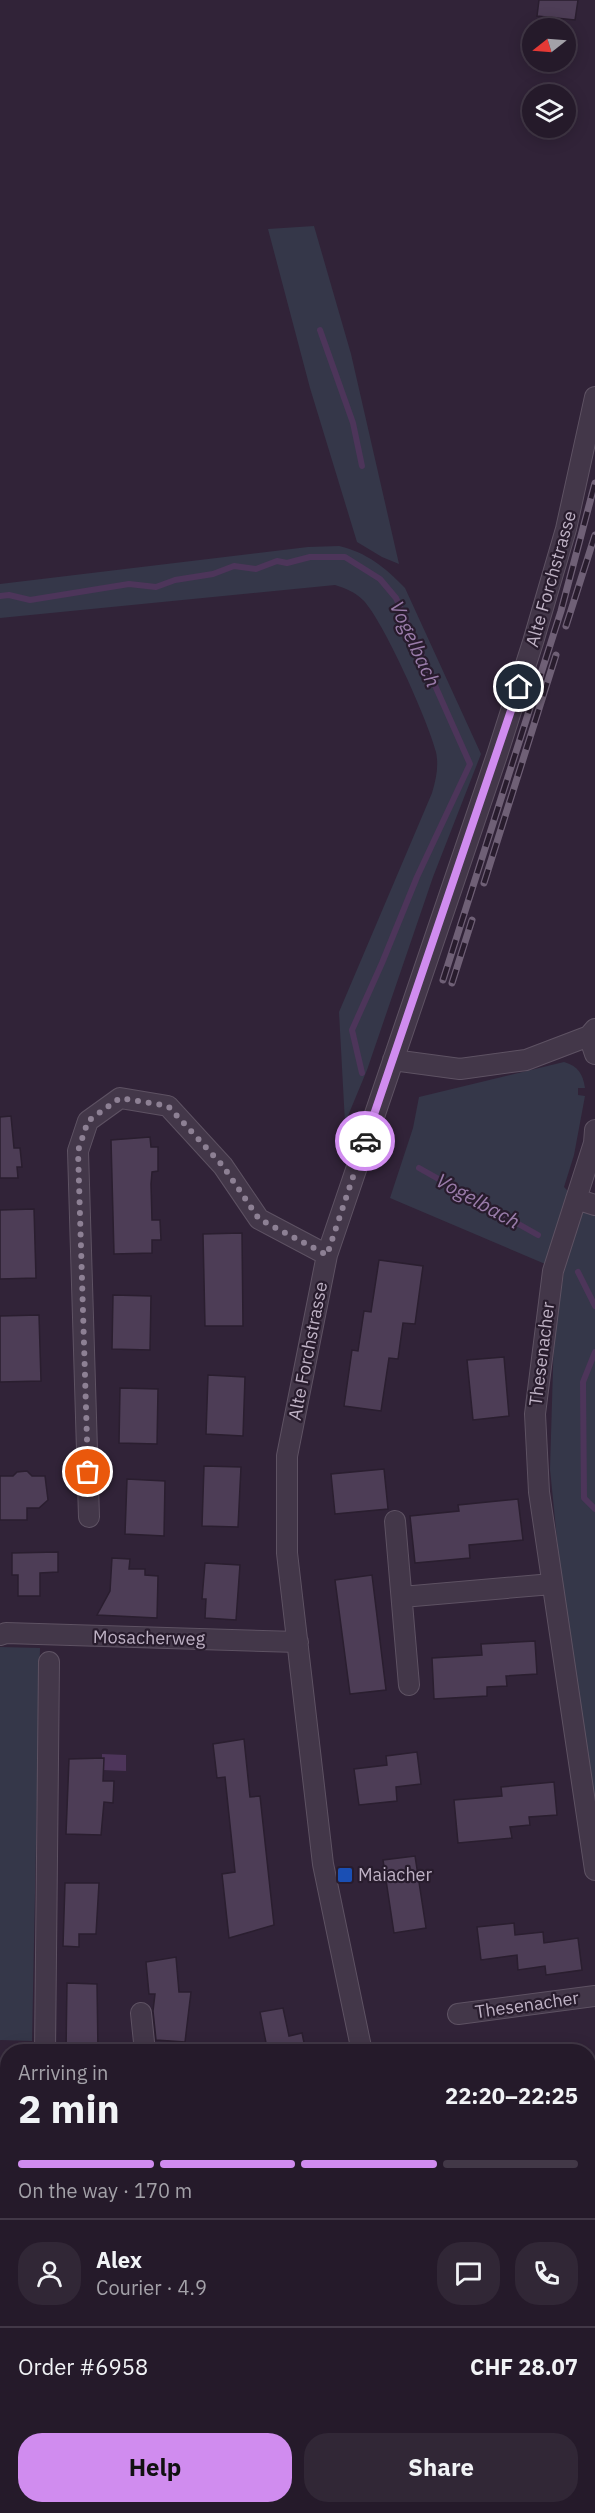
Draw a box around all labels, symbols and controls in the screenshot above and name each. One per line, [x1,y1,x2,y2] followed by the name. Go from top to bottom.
[522,18,576,72] north arrow
[522,18,576,138] map controls
[522,84,576,138] button: layers
[520,508,581,650] street label: Alte Forchstrasse
[384,596,447,691] water label: Vogelbach
[493,661,544,712] pin
[502,670,535,703] icon: home
[335,1111,395,1171] courier
[349,1125,382,1158] icon: car
[431,1166,525,1235] water label: Vogelbach
[283,1280,332,1422] street label: Alte Forchstrasse
[524,1300,559,1407] street label: Thesenacher
[62,1446,113,1497] pin
[71,1455,104,1488] icon: bag
[93,1625,206,1650] street label: Mosacherweg
[358,1863,432,1886] place label: Maiacher
[336,1866,354,1884] marker: Maiacher
[474,1986,581,2023] street label: Thesenacher
[18,2059,108,2086] text: Arriving in
[445,2081,578,2110] text: 22:20–22:25
[18,2083,120,2134] text: 2 min
[18,2177,192,2204] text: On the way · 170 m
[18,2242,81,2305] button: person
[437,2242,500,2305] button: chat
[515,2242,578,2305] button: phone
[96,2245,142,2274] text: Alex
[96,2274,207,2301] text: Courier · 4.9
[18,2352,148,2381] text: Order #6958
[470,2352,578,2381] text: CHF 28.07
[18,2433,292,2502] button: Help
[304,2433,578,2502] button: Share

